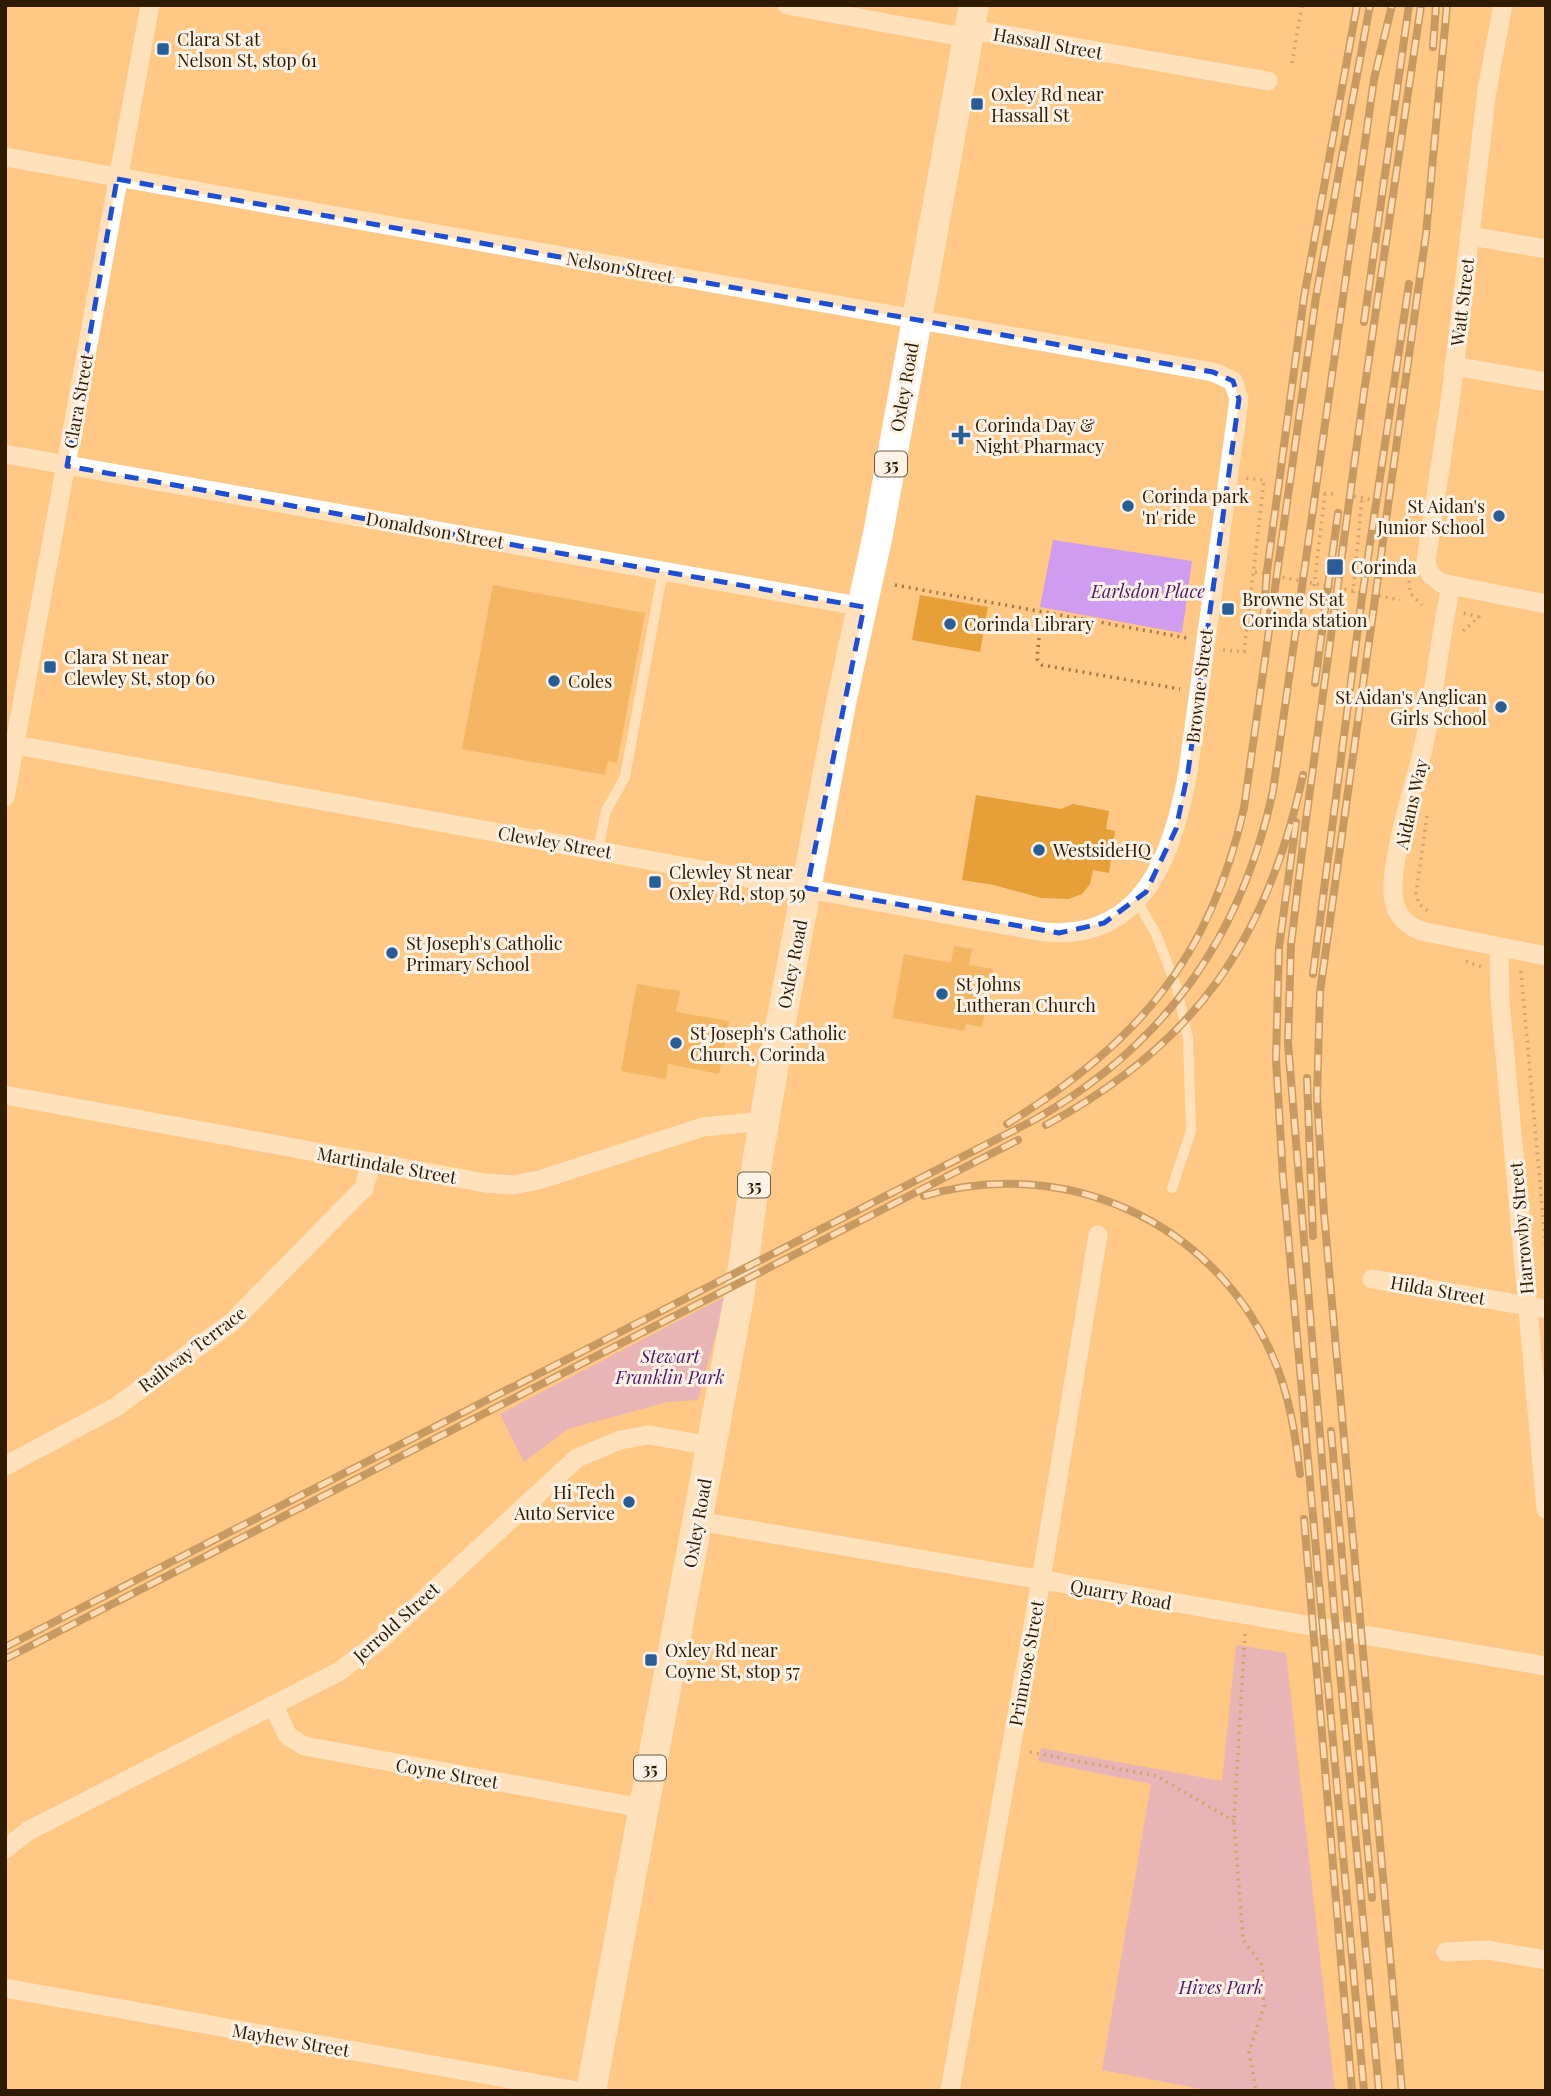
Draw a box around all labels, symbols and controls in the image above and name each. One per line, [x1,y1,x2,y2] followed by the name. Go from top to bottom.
[991,22,1105,65] street label: Hassall Street
[177,27,318,72] place label: Clara St at Nelson St, stop 61
[155,41,171,57] marker: Clara St at Nelson St, stop 61
[991,82,1104,127] place label: Oxley Rd near Hassall St
[969,96,985,112] marker: Oxley Rd near Hassall St
[565,246,676,288] street label: Nelson Street
[1445,256,1479,349] street label: Watt Street
[884,340,924,434] street label: Oxley Road
[58,351,98,450] street label: Clara Street
[975,413,1104,458] place label: Corinda Day & Night Pharmacy
[953,427,969,443] marker: Corinda Day & Night Pharmacy
[875,452,907,477] road number: 35
[1142,484,1249,529] place label: Corinda park 'n' ride
[1376,494,1485,539] place label: St Aidan's Junior School
[1120,498,1136,514] marker: Corinda park 'n' ride
[364,506,506,554] street label: Donaldson Street
[1491,508,1507,524] marker: St Aidan's Junior School
[1351,555,1417,579] place label: Corinda
[1325,557,1345,577] marker: Corinda
[1090,579,1205,603] park label: Earlsdon Place
[1242,587,1368,632] place label: Browne St at Corinda station
[1220,601,1236,617] marker: Browne St at Corinda station
[964,612,1094,636] place label: Corinda Library
[942,616,958,632] marker: Corinda Library
[1180,627,1218,745] street label: Browne Street
[64,645,215,690] place label: Clara St near Clewley St, stop 60
[42,659,58,675] marker: Clara St near Clewley St, stop 60
[568,669,612,693] place label: Coles
[546,673,562,689] marker: Coles
[1335,685,1487,730] place label: St Aidan's Anglican Girls School
[1493,699,1509,715] marker: St Aidan's Anglican Girls School
[1389,756,1433,853] street label: Aidans Way
[496,820,614,864] street label: Clewley Street
[1052,838,1152,862] place label: WestsideHQ
[1031,842,1047,858] marker: WestsideHQ
[669,860,806,905] place label: Clewley St near Oxley Rd, stop 59
[647,874,663,890] marker: Clewley St near Oxley Rd, stop 59
[772,917,813,1011] street label: Oxley Road
[406,931,563,976] place label: St Joseph's Catholic Primary School
[384,945,400,961] marker: St Joseph's Catholic Primary School
[956,972,1096,1017] place label: St Johns Lutheran Church
[934,986,950,1002] marker: St Johns Lutheran Church
[690,1021,847,1066] place label: St Joseph's Catholic Church, Corinda
[668,1035,684,1051] marker: St Joseph's Catholic Church, Corinda
[315,1141,459,1189] street label: Martindale Street
[1503,1160,1539,1295] street label: Harrowby Street
[738,1172,770,1198] road number: 35
[1389,1270,1488,1310] street label: Hilda Street
[133,1301,251,1397] street label: Railway Terrace
[615,1344,724,1389] park label: Stewart Franklin Park
[677,1476,717,1570] street label: Oxley Road
[513,1480,615,1525] place label: Hi Tech Auto Service
[621,1494,637,1510] marker: Hi Tech Auto Service
[1068,1573,1174,1615] street label: Quarry Road
[347,1576,445,1668] street label: Jerrold Street
[1003,1598,1049,1728] street label: Primrose Street
[665,1638,800,1683] place label: Oxley Rd near Coyne St, stop 57
[643,1652,659,1668] marker: Oxley Rd near Coyne St, stop 57
[394,1752,501,1794] street label: Coyne Street
[634,1756,666,1780] road number: 35
[1178,1975,1263,1999] park label: Hives Park
[230,2018,352,2062] street label: Mayhew Street

